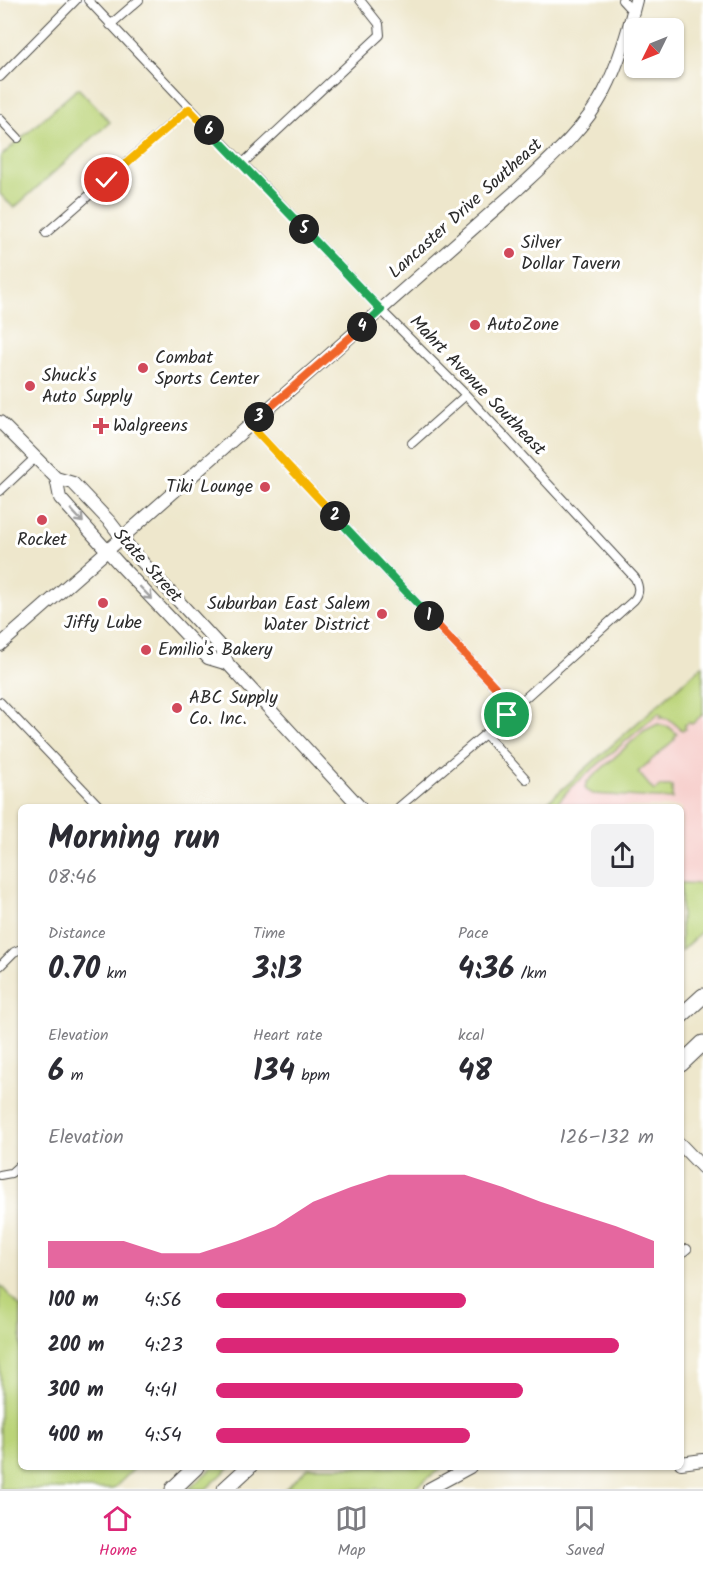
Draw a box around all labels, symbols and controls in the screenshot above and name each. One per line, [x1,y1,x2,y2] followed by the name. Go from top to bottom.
[624,18,684,78] north arrow
[624,18,684,78] map controls
[194,115,224,145] pin: 6
[205,117,213,142] text: 6
[382,131,550,286] street label: Lancaster Drive Southeast
[81,154,132,205] pin
[90,163,123,196] icon: check
[289,214,319,244] pin: 5
[300,216,308,241] text: 5
[521,229,621,279] place label: Silver Dollar Tavern
[502,246,516,260] marker: Silver Dollar Tavern
[402,309,553,464] street label: Mahrt Avenue Southeast
[487,311,559,340] place label: AutoZone
[347,312,377,342] pin: 4
[358,314,366,339] text: 4
[468,318,482,332] marker: AutoZone
[155,344,260,394] place label: Combat Sports Center
[136,361,150,375] marker: Combat Sports Center
[42,362,133,412] place label: Shuck's Auto Supply
[23,379,37,393] marker: Shuck's Auto Supply
[244,402,274,432] pin: 3
[255,404,263,429] text: 3
[113,412,188,441] place label: Walgreens
[94,419,108,433] marker: Walgreens
[166,473,253,502] place label: Tiki Lounge
[258,480,272,494] marker: Tiki Lounge
[320,501,350,531] pin: 2
[330,503,340,528] text: 2
[70,508,84,523] one-way arrow
[35,513,49,527] marker: Rocket
[105,522,190,611] street label: State Street
[17,526,68,555] place label: Rocket
[139,585,153,600] one-way arrow
[207,590,371,640] place label: Suburban East Salem Water District
[96,596,110,610] marker: Jiffy Lube
[414,601,444,631] pin: 1
[427,603,431,628] text: 1
[375,607,389,621] marker: Suburban East Salem Water District
[64,609,142,638] place label: Jiffy Lube
[158,636,273,665] place label: Emilio's Bakery
[139,643,153,657] marker: Emilio's Bakery
[189,684,278,734] place label: ABC Supply Co. Inc.
[481,689,532,740] pin
[490,698,523,731] icon: arrive
[170,701,184,715] marker: ABC Supply Co. Inc.
[48,813,220,866] text: Morning run
[591,824,654,887] button: share
[48,862,97,894] text: 08:46
[48,921,106,946] text: Distance
[253,921,285,946] text: Time
[458,921,489,946] text: Pace
[48,946,100,994] text: 0.70
[253,946,302,994] text: 3:13
[458,946,514,994] text: 4:36
[100,961,127,986] text: km
[514,961,547,986] text: /km
[48,1023,109,1048] text: Elevation
[253,1023,323,1048] text: Heart rate
[458,1023,484,1048] text: kcal
[48,1048,64,1096] text: 6
[253,1048,295,1096] text: 134
[458,1048,492,1096] text: 48
[64,1063,83,1088] text: m
[295,1063,330,1088] text: bpm
[48,1122,124,1154] text: Elevation
[560,1122,654,1154] text: 126–132 m
[48,1285,99,1317] text: 100 m
[144,1285,182,1317] text: 4:56
[48,1330,104,1362] text: 200 m
[144,1330,183,1362] text: 4:23
[48,1375,104,1407] text: 300 m
[144,1375,177,1407] text: 4:41
[48,1420,104,1452] text: 400 m
[144,1420,182,1452] text: 4:54
[99,1502,137,1563] tab: Home
[335,1502,368,1563] tab: Map
[566,1502,604,1563] tab: Saved

